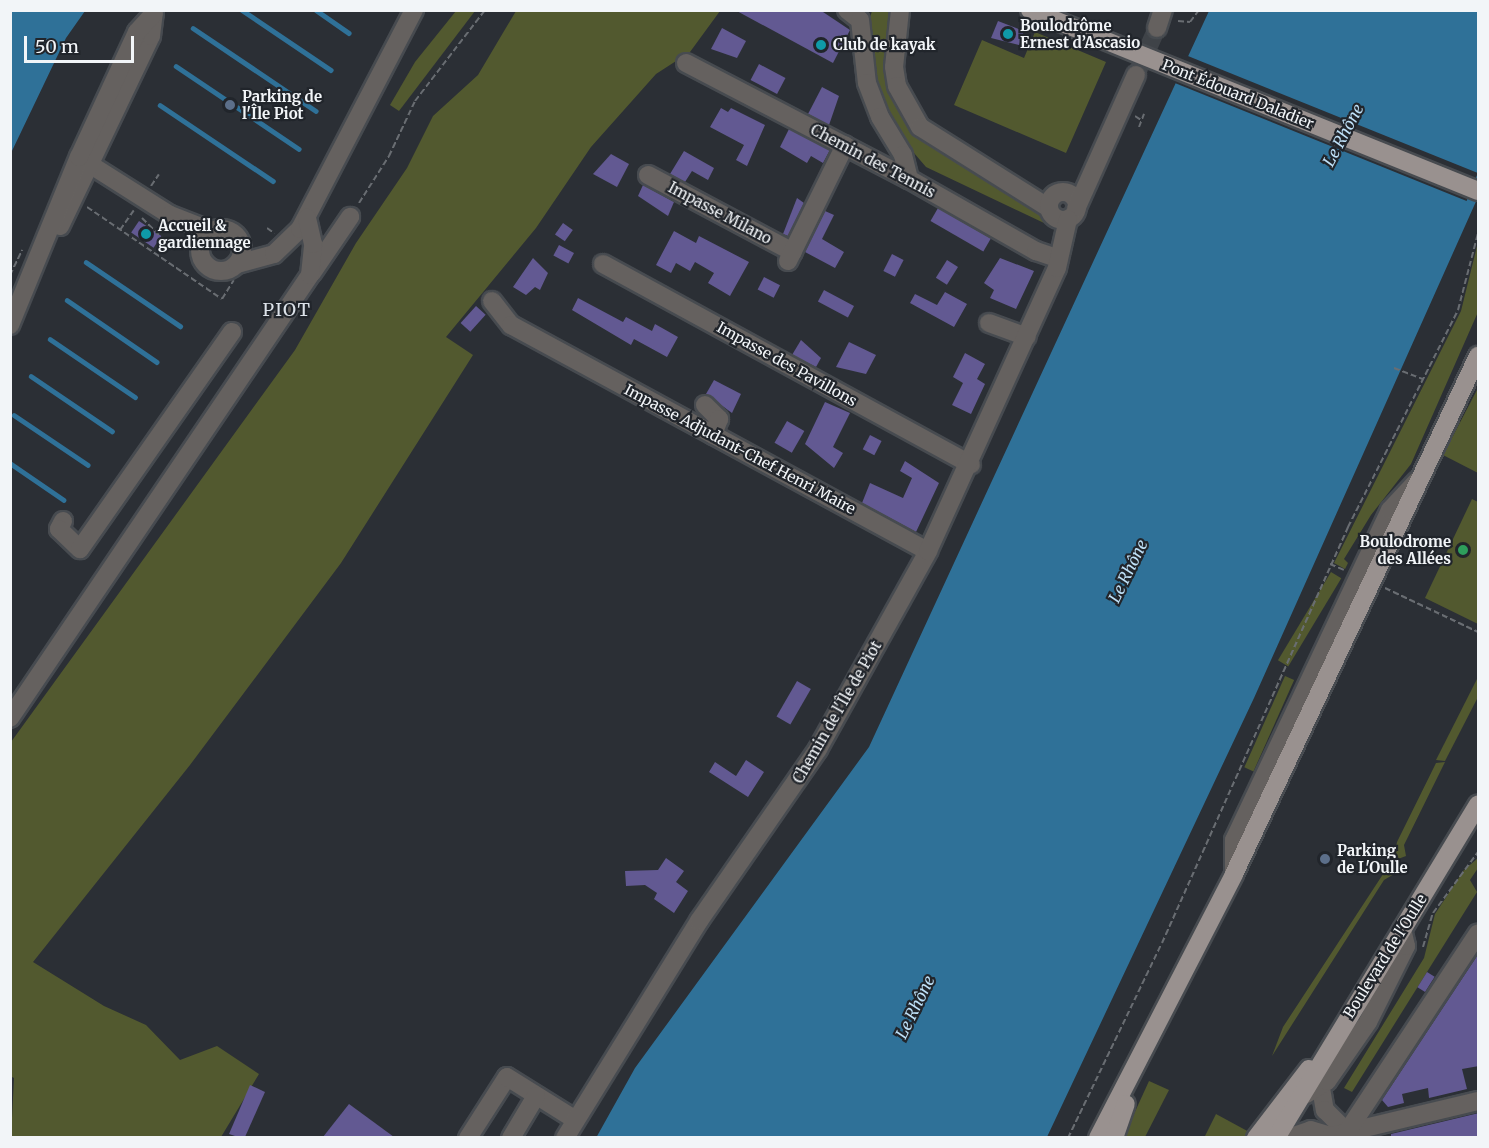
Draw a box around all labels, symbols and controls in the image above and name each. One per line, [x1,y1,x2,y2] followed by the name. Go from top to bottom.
[1020,16,1140,51] place label: Boulodrôme Ernest d’Ascasio
[27,24,136,62] scale bar
[1001,27,1015,41] marker: Boulodrôme Ernest d’Ascasio
[35,35,79,58] text: 50 m
[833,36,935,54] place label: Club de kayak
[814,38,828,52] marker: Club de kayak
[1160,55,1316,133] street label: Pont Édouard Daladier
[242,87,322,122] place label: Parking de l'Île Piot
[223,98,237,112] marker: Parking de l'Île Piot
[1319,101,1367,169] water label: Le Rhône
[808,121,938,201] street label: Chemin des Tennis
[665,178,775,248] street label: Impasse Milano
[158,216,251,251] place label: Accueil & gardiennage
[139,227,153,241] marker: Accueil & gardiennage
[262,299,312,321] district label: PIOT
[714,318,860,410] street label: Impasse des Pavillons
[621,380,859,518] street label: Impasse Adjudant-Chef Henri Maire
[1359,532,1451,567] place label: Boulodrome des Allées
[1104,536,1152,606] water label: Le Rhône
[1456,543,1470,557] marker: Boulodrome des Allées
[789,638,885,786] street label: Chemin de l'Île de Piot
[1337,841,1408,876] place label: Parking de L'Oulle
[1318,852,1332,866] marker: Parking de L'Oulle
[1340,891,1430,1021] street label: Boulevard de l'Oulle
[891,972,939,1042] water label: Le Rhône

